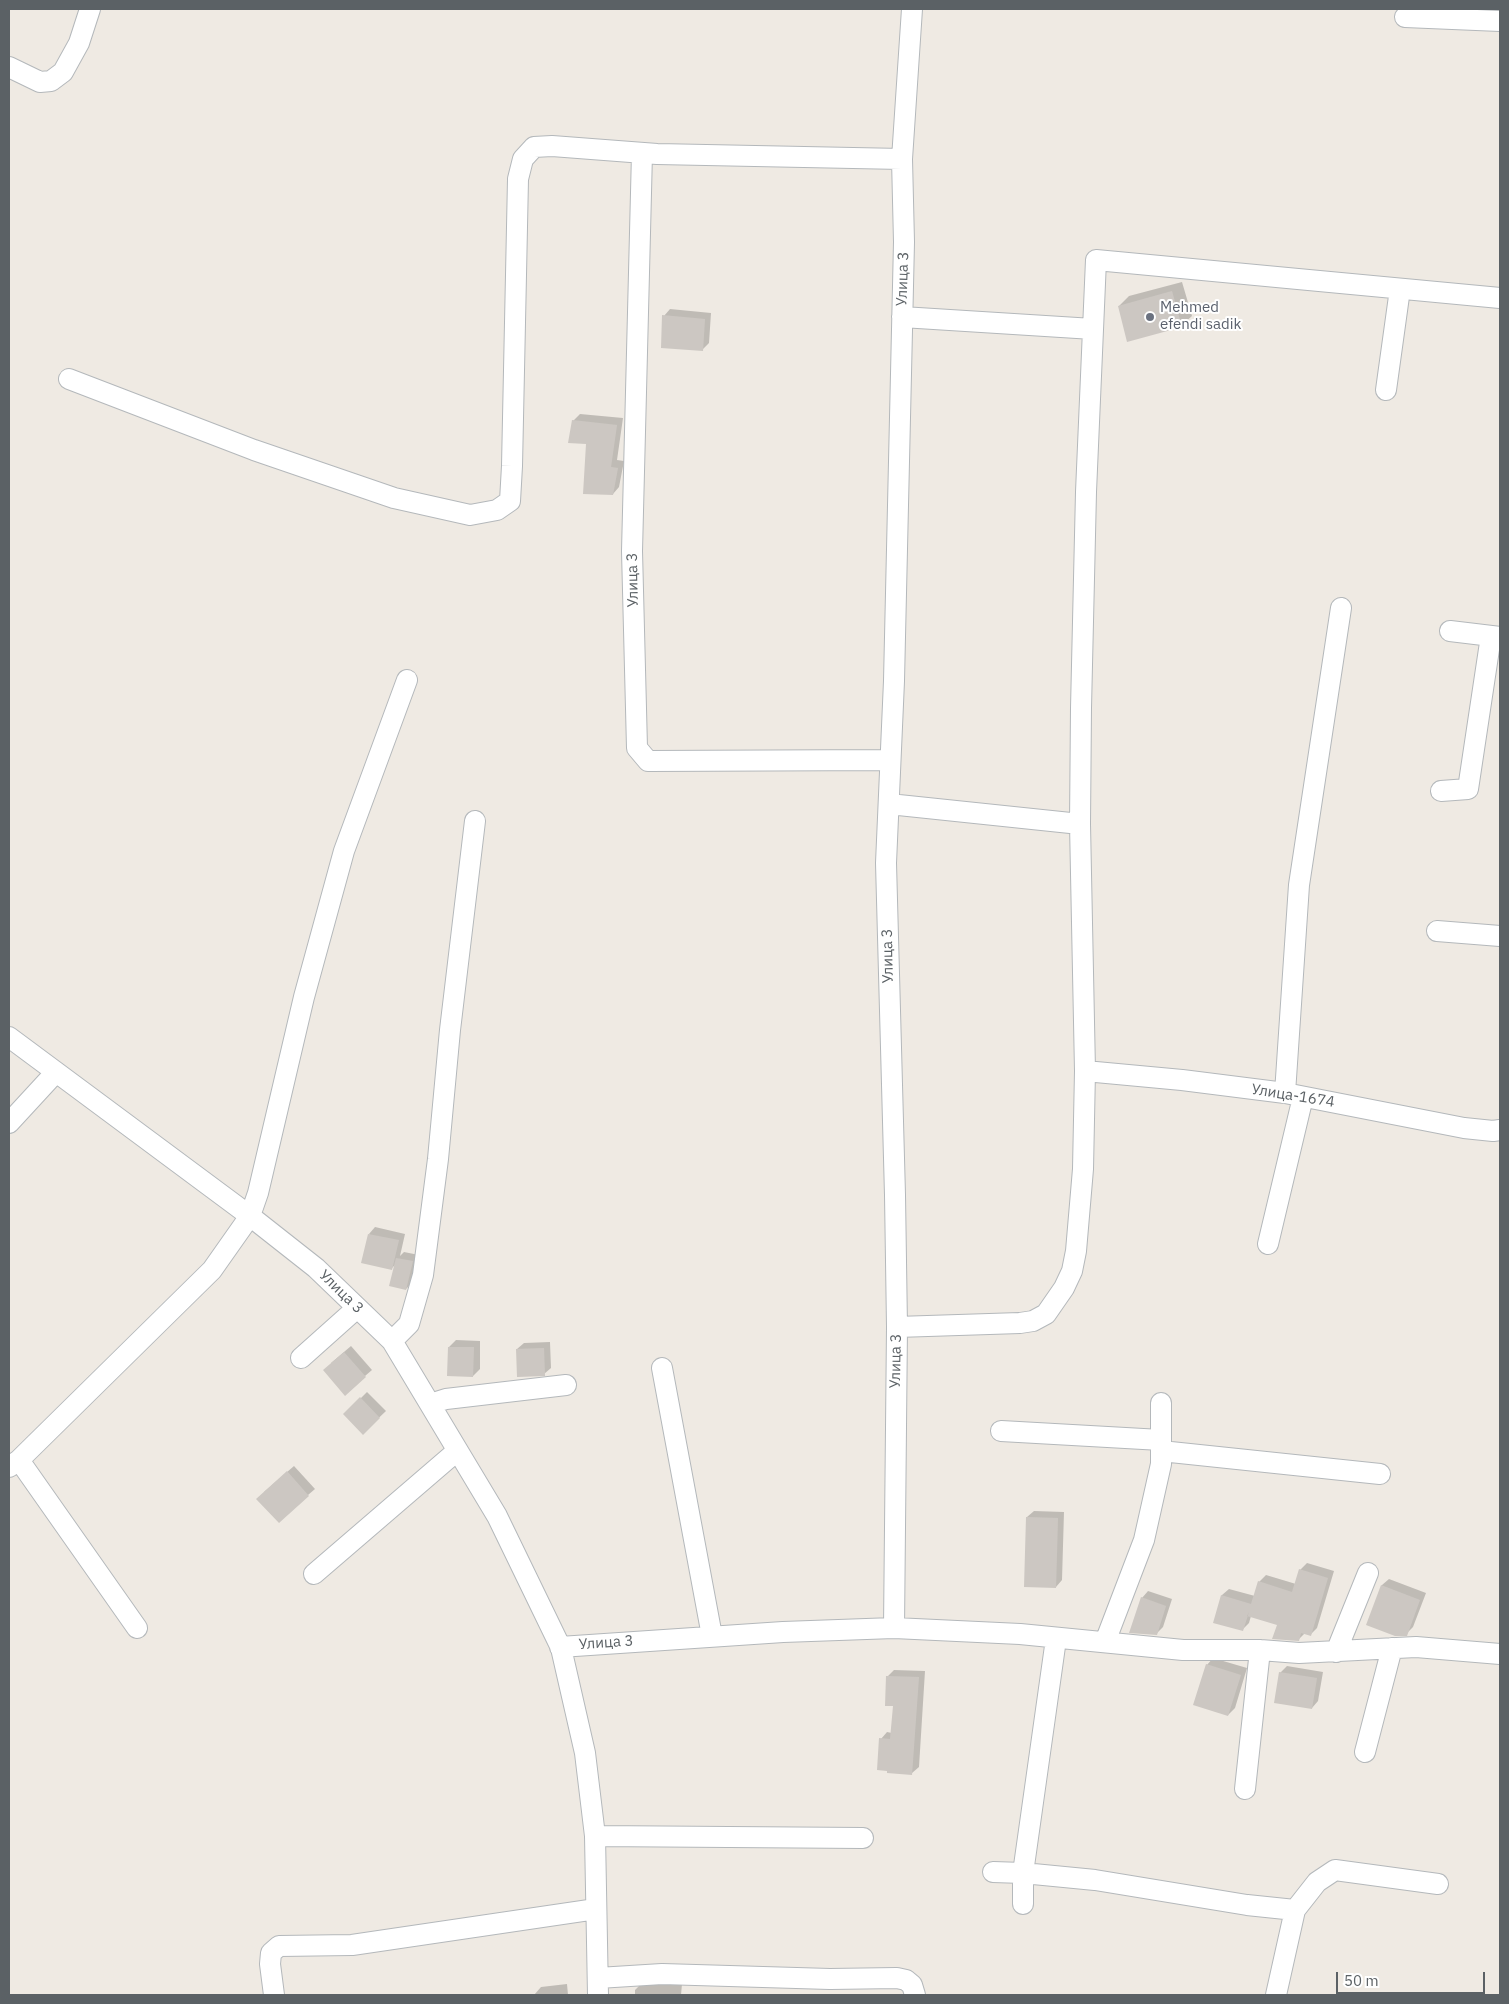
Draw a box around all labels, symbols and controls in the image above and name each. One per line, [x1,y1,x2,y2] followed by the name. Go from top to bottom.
[893,251,913,307] street label: Улица 3
[1160,299,1241,334] place label: Mehmed efendi sadik
[1144,311,1156,323] marker: Mehmed efendi sadik
[624,552,642,608] street label: Улица 3
[879,928,897,984] street label: Улица 3
[1250,1081,1336,1111] street label: Улица-1674
[315,1266,367,1318] street label: Улица 3
[887,1333,905,1389] street label: Улица 3
[578,1632,634,1654] street label: Улица 3
[1339,1962,1488,1994] scale bar
[1344,1971,1379,1990] text: 50 m

